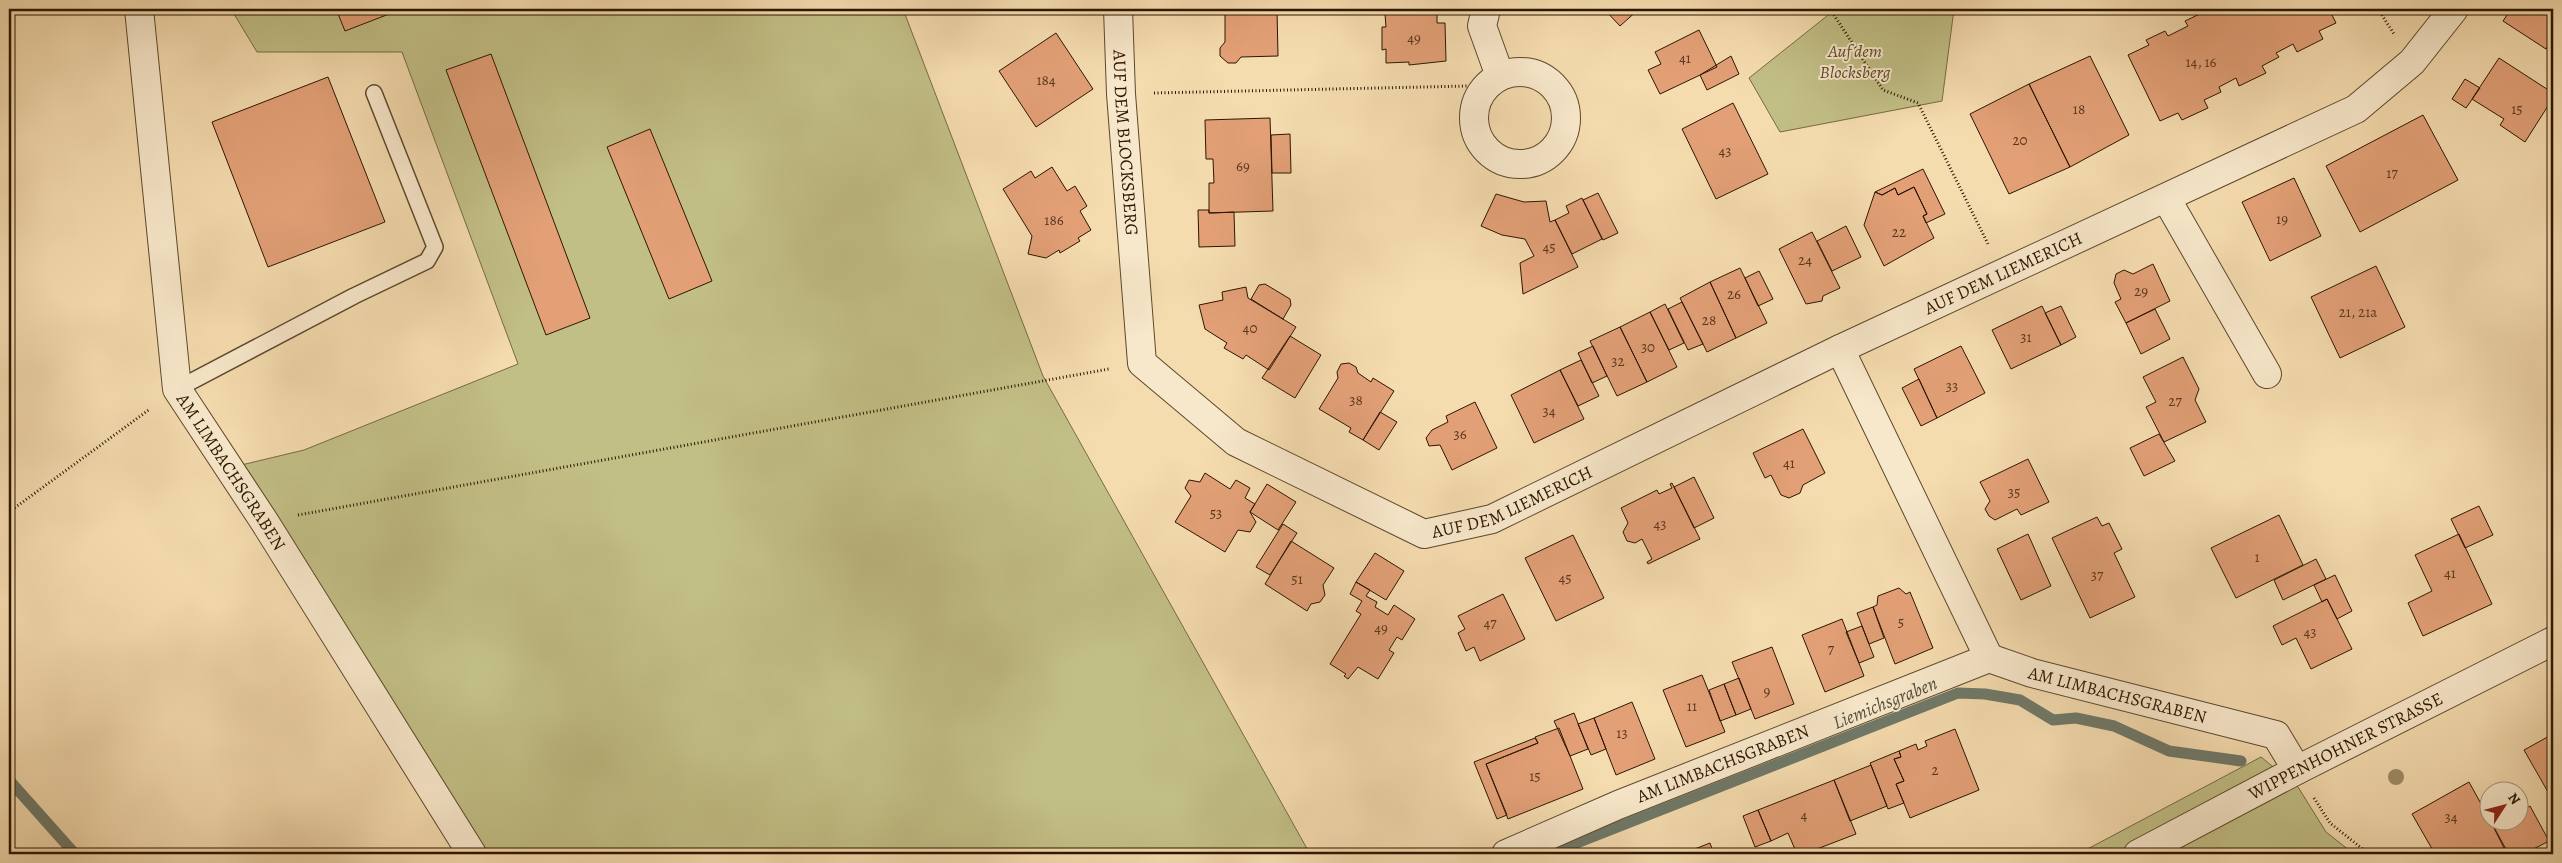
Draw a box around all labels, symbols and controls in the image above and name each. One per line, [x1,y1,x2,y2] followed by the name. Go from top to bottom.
[1407,28,1421,48] house number: 49
[1819,39,1891,84] park label: Auf dem Blocksberg
[1107,48,1144,237] street label: AUF DEM BLOCKSBERG
[1679,48,1691,68] house number: 41
[2185,52,2217,72] house number: 14, 16
[1036,70,1056,90] house number: 184
[2073,99,2085,119] house number: 18
[2511,99,2523,119] house number: 15
[2012,130,2028,150] house number: 20
[1718,141,1732,161] house number: 43
[1236,156,1250,176] house number: 69
[2386,163,2398,183] house number: 17
[2276,209,2288,229] house number: 19
[1044,210,1064,230] house number: 186
[1892,222,1906,242] house number: 22
[1919,226,2086,321] street label: AUF DEM LIEMERICH
[1542,237,1556,257] house number: 45
[1798,250,1812,270] house number: 24
[2134,281,2148,301] house number: 29
[1727,284,1741,304] house number: 26
[2339,302,2377,322] house number: 21, 21a
[1702,310,1716,330] house number: 28
[1243,318,1257,338] house number: 40
[2020,327,2032,347] house number: 31
[1641,337,1655,357] house number: 30
[1611,351,1625,371] house number: 32
[1946,376,1958,396] house number: 33
[171,388,291,555] street label: AM LIMBACHSGRABEN
[1349,390,1363,410] house number: 38
[2168,391,2182,411] house number: 27
[1542,401,1556,421] house number: 34
[1453,424,1467,444] house number: 36
[1783,453,1795,473] house number: 41
[1428,460,1596,544] street label: AUF DEM LIEMERICH
[2008,482,2020,502] house number: 35
[1210,503,1222,523] house number: 53
[1653,514,1667,534] house number: 43
[2254,547,2260,567] house number: 1
[2444,563,2456,583] house number: 41
[2091,565,2104,585] house number: 37
[1558,568,1572,588] house number: 45
[1291,569,1303,589] house number: 51
[1898,612,1904,632] house number: 5
[1483,613,1497,633] house number: 47
[1374,618,1388,638] house number: 49
[2303,622,2317,642] house number: 43
[1828,639,1835,659] house number: 7
[2025,660,2209,729] street label: AM LIMBACHSGRABEN
[1829,670,1941,736] water label: Liemichsgraben
[1764,681,1771,701] house number: 9
[2243,686,2447,806] street label: WIPPENHOHNER STRASSE
[1687,696,1697,716] house number: 11
[1632,719,1812,809] street label: AM LIMBACHSGRABEN
[1616,723,1628,743] house number: 13
[1931,760,1939,780] house number: 2
[1529,766,1541,786] house number: 15
[2480,780,2530,830] north arrow
[2503,789,2525,808] text: N
[1801,805,1808,825] house number: 4
[2444,807,2458,827] house number: 34

